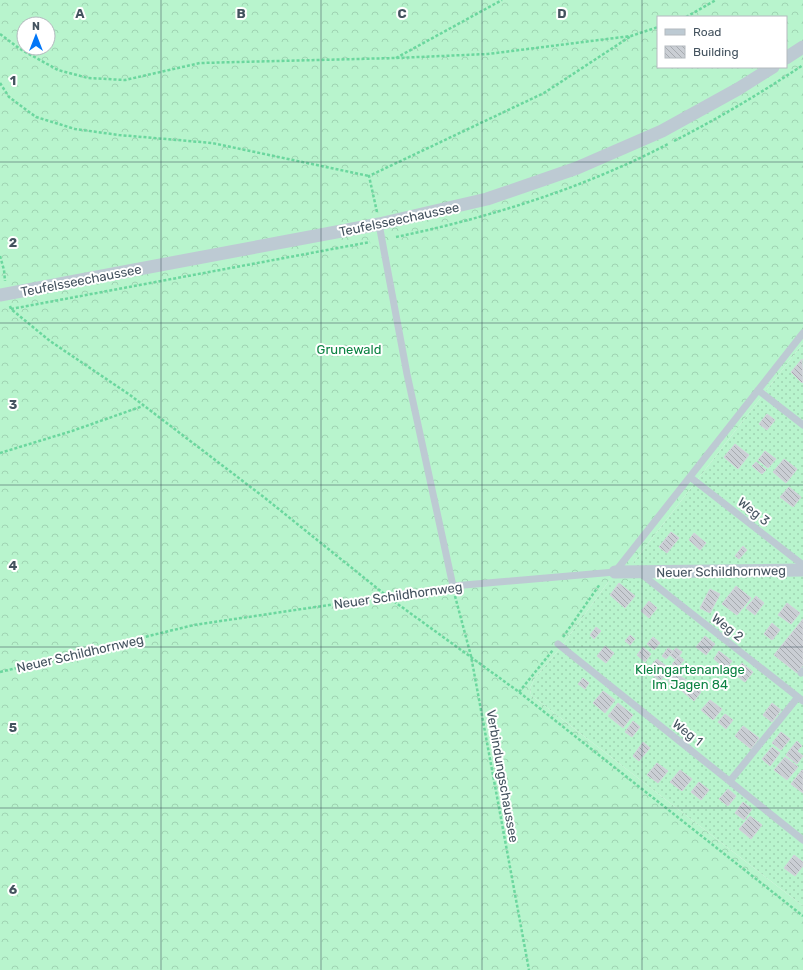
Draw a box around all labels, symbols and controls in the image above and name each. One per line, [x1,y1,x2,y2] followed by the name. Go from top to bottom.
[75,6,85,21] text: A
[236,6,246,21] text: B
[397,6,407,21] text: C
[557,6,567,21] text: D
[16,16,56,56] north arrow
[657,16,787,68] legend
[32,20,40,33] text: N
[693,25,721,39] text: Road
[693,45,739,59] text: Building
[10,73,16,88] text: 1
[338,199,461,240] street label: Teufelsseechaussee
[9,235,17,250] text: 2
[20,261,143,300] street label: Teufelsseechaussee
[317,342,381,357] park label: Grunewald
[9,397,18,412] text: 3
[734,494,773,529] street label: Weg 3
[9,558,18,573] text: 4
[656,563,786,581] street label: Neuer Schildhornweg
[333,579,464,613] street label: Neuer Schildhornweg
[708,610,746,645] street label: Weg 2
[15,632,145,676] street label: Neuer Schildhornweg
[635,662,745,693] park label: Kleingartenanlage Im Jagen 84
[482,709,522,844] street label: Verbindungschaussee
[669,716,706,750] street label: Weg 1
[9,720,17,735] text: 5
[9,882,18,897] text: 6

